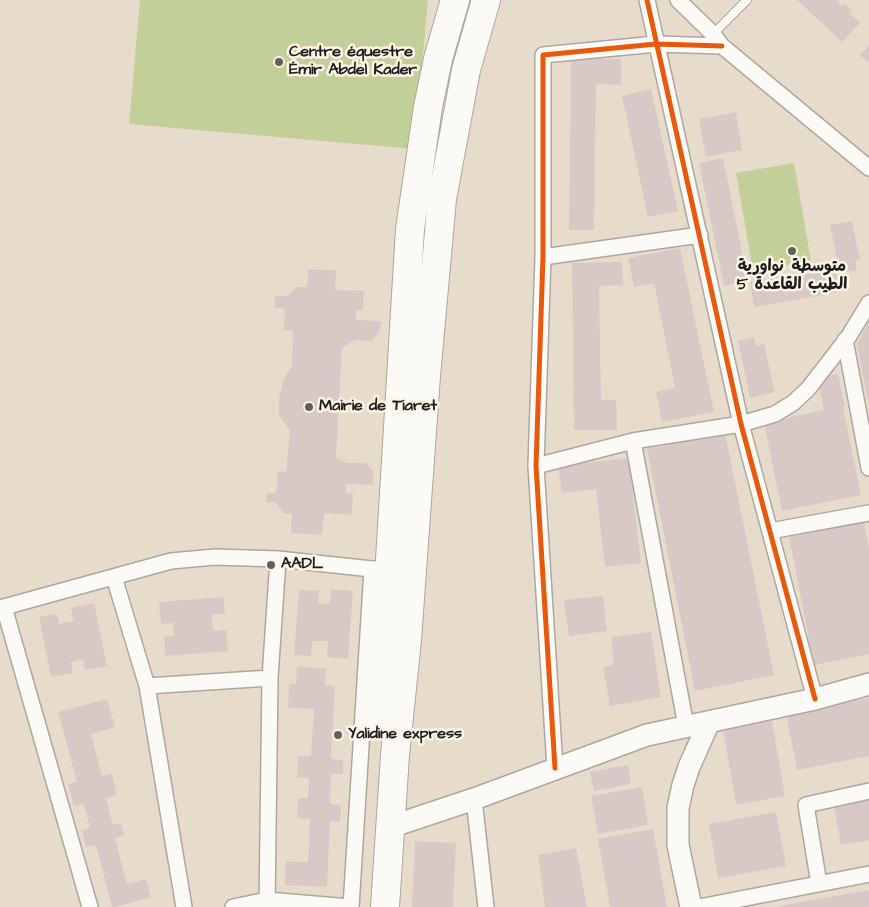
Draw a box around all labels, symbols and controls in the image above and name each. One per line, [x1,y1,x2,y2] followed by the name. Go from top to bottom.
[289,43,417,81] place label: Centre équestre Émir Abdel Kader
[273,56,285,68] marker: Centre équestre Émir Abdel Kader
[786,245,798,257] marker: متوسطة نواورية الطيب القاعدة 5
[737,258,847,296] place label: متوسطة نواورية الطيب القاعدة 5
[319,397,437,417] place label: Mairie de Tiaret
[303,401,315,413] marker: Mairie de Tiaret
[281,555,323,575] place label: AADL
[265,559,277,571] marker: AADL
[348,725,462,745] place label: Yalidine express
[332,729,344,741] marker: Yalidine express

